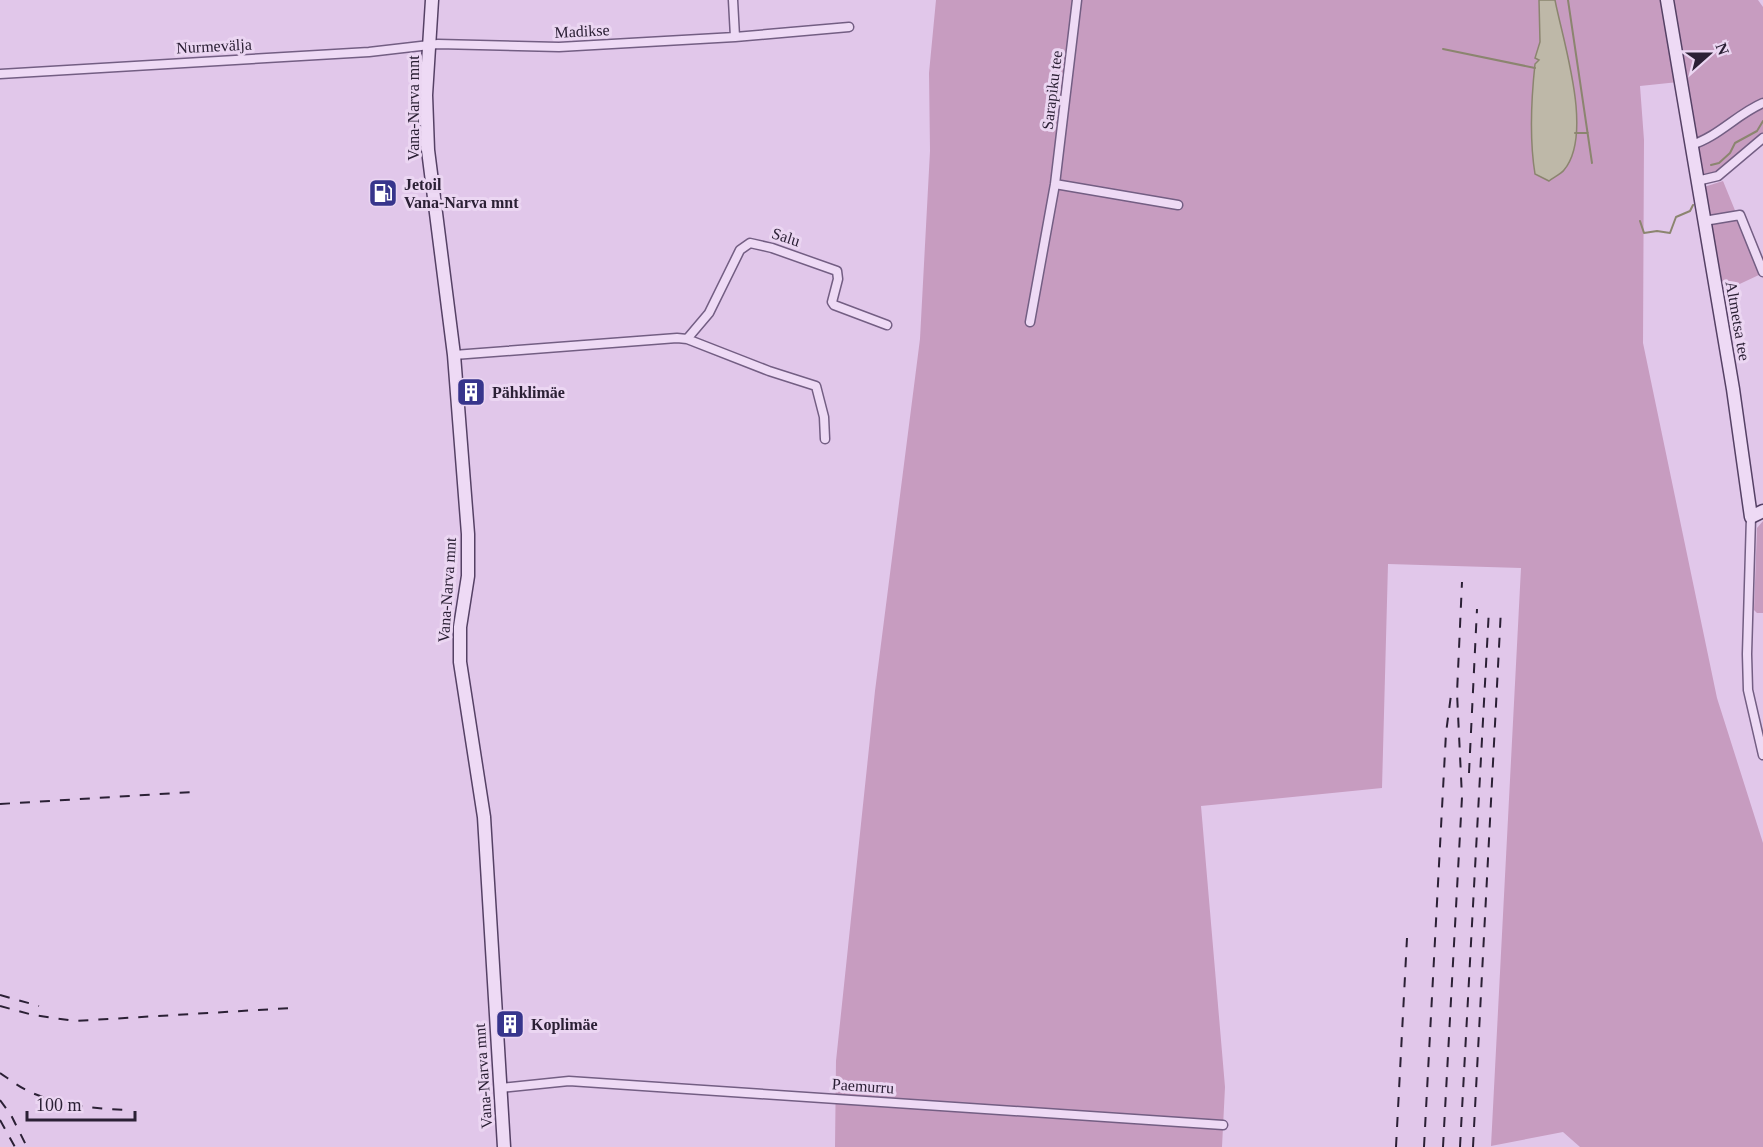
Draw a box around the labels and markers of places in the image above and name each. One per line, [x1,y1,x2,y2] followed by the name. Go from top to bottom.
[404,176,519,211] place label: Jetoil Vana-Narva mnt
[367,177,399,209] fuel station icon: Jetoil Vana-Narva mnt
[455,376,487,408] building icon: Pähklimäe
[492,384,565,401] place label: Pähklimäe
[494,1008,526,1040] building icon: Koplimäe
[531,1016,598,1034] place label: Koplimäe

